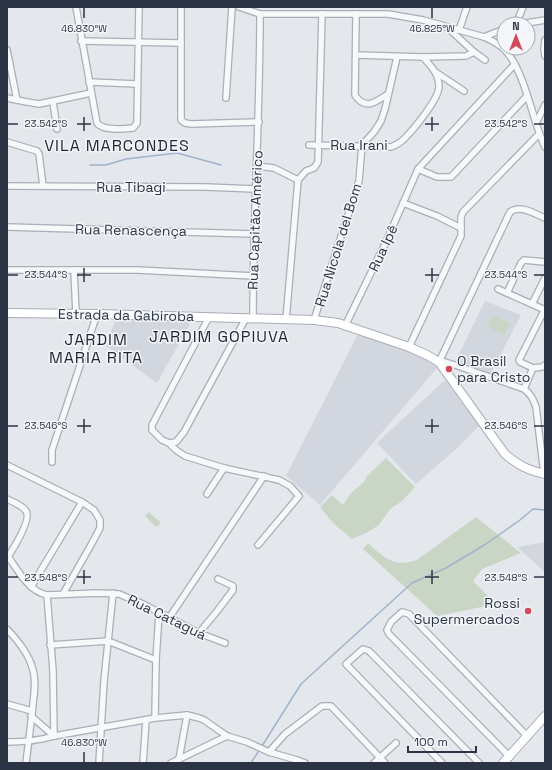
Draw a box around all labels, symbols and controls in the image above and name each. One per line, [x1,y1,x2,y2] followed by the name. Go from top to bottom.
[496,16,536,56] north arrow
[512,19,520,33] text: N
[61,22,107,35] text: 46.830°W
[409,22,455,35] text: 46.825°W
[25,117,67,130] text: 23.542°S
[485,117,527,130] text: 23.542°S
[44,135,190,156] district label: VILA MARCONDES
[330,136,388,154] street label: Rua Irani
[244,150,266,290] street label: Rua Capitão Américo
[96,178,166,196] street label: Rua Tibagi
[311,181,365,309] street label: Rua Nicola del Bom
[75,220,187,240] street label: Rua Renascença
[364,222,402,274] street label: Rua Ipê
[25,268,68,281] text: 23.544°S
[485,268,528,281] text: 23.544°S
[58,305,194,325] street label: Estrada da Gabiroba
[149,326,289,347] district label: JARDIM GOPIUVA
[49,329,143,368] district label: JARDIM MARIA RITA
[457,352,531,386] place label: O Brasil para Cristo
[444,364,454,374] marker: O Brasil para Cristo
[25,419,67,432] text: 23.546°S
[485,419,527,432] text: 23.546°S
[25,571,67,584] text: 23.548°S
[485,571,527,584] text: 23.548°S
[125,590,209,644] street label: Rua Cataguá
[414,594,520,628] place label: Rossi Supermercados
[523,606,533,616] marker: Rossi Supermercados
[408,728,476,754] scale bar
[414,734,448,750] text: 100 m
[61,736,107,749] text: 46.830°W

